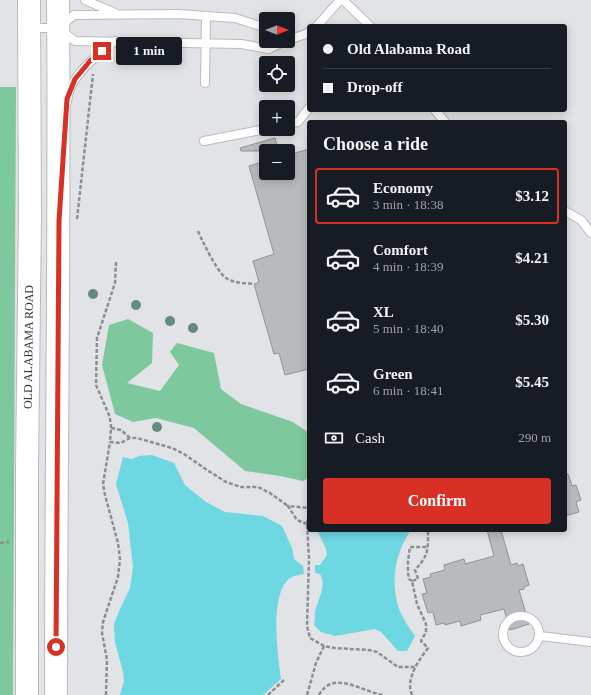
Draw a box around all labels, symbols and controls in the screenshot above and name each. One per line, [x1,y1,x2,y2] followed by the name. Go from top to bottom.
[259,12,295,48] north arrow
[259,12,295,180] map controls
[116,37,182,65] callout: 1 min
[347,41,470,57] text: Old Alabama Road
[93,42,111,60] route end
[133,43,165,58] text: 1 min
[259,56,295,92] button: locate
[347,79,403,95] text: Drop-off
[259,100,295,136] button: +
[323,134,428,154] text: Choose a ride
[259,144,295,180] button: −
[325,178,361,214] icon: car
[373,180,433,196] text: Economy
[515,188,549,204] text: $3.12
[373,197,443,212] text: 3 min · 18:38
[325,240,361,276] icon: car
[373,242,428,258] text: Comfort
[515,250,549,266] text: $4.21
[373,259,443,274] text: 4 min · 18:39
[21,285,36,409] street label: OLD ALABAMA ROAD
[325,302,361,338] icon: car
[373,304,394,320] text: XL
[515,312,549,328] text: $5.30
[373,321,443,336] text: 5 min · 18:40
[325,364,361,400] icon: car
[373,366,413,382] text: Green
[515,374,549,390] text: $5.45
[373,383,443,398] text: 6 min · 18:41
[323,427,345,449] icon: cash
[355,430,385,446] text: Cash
[518,430,551,445] text: 290 m
[323,478,551,524] button: Confirm
[47,638,65,656] route start

